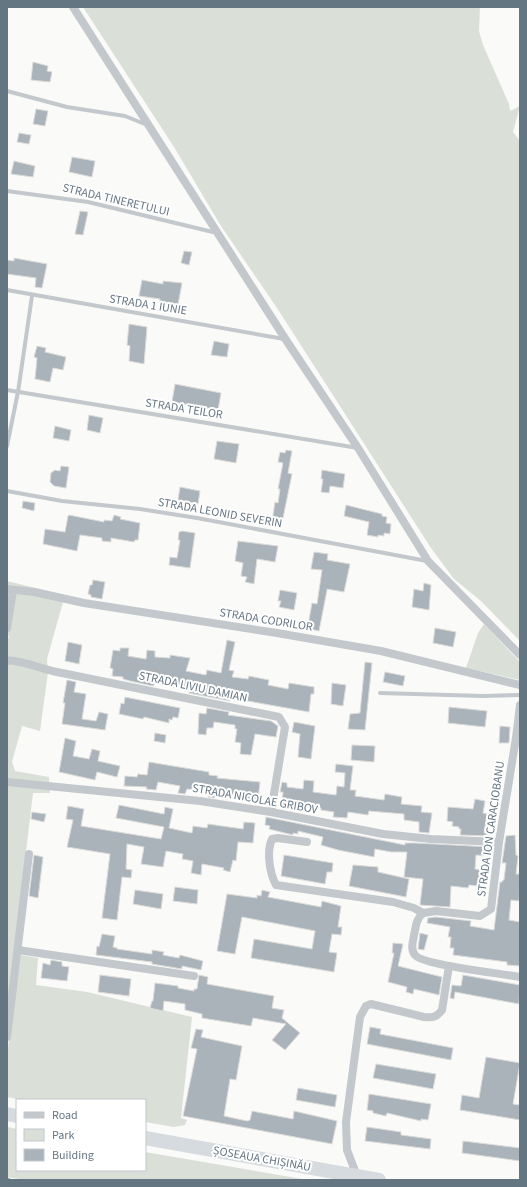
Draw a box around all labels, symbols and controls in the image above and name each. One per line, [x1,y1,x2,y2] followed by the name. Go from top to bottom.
[61,179,171,221] street label: STRADA TINERETULUI
[108,290,188,320] street label: STRADA 1 IUNIE
[144,394,224,424] street label: STRADA TEILOR
[157,494,283,532] street label: STRADA LEONID SEVERIN
[218,604,314,636] street label: STRADA CODRILOR
[137,667,249,707] street label: STRADA LIVIU DAMIAN
[473,760,509,898] street label: STRADA ION CARACIOBANU
[191,780,320,819] street label: STRADA NICOLAE GRIBOV
[16,1099,146,1171] legend
[52,1107,78,1124] text: Road
[52,1127,74,1144] text: Park
[212,1142,312,1176] street label: ȘOSEAUA CHIȘINĂU
[52,1147,94,1164] text: Building

